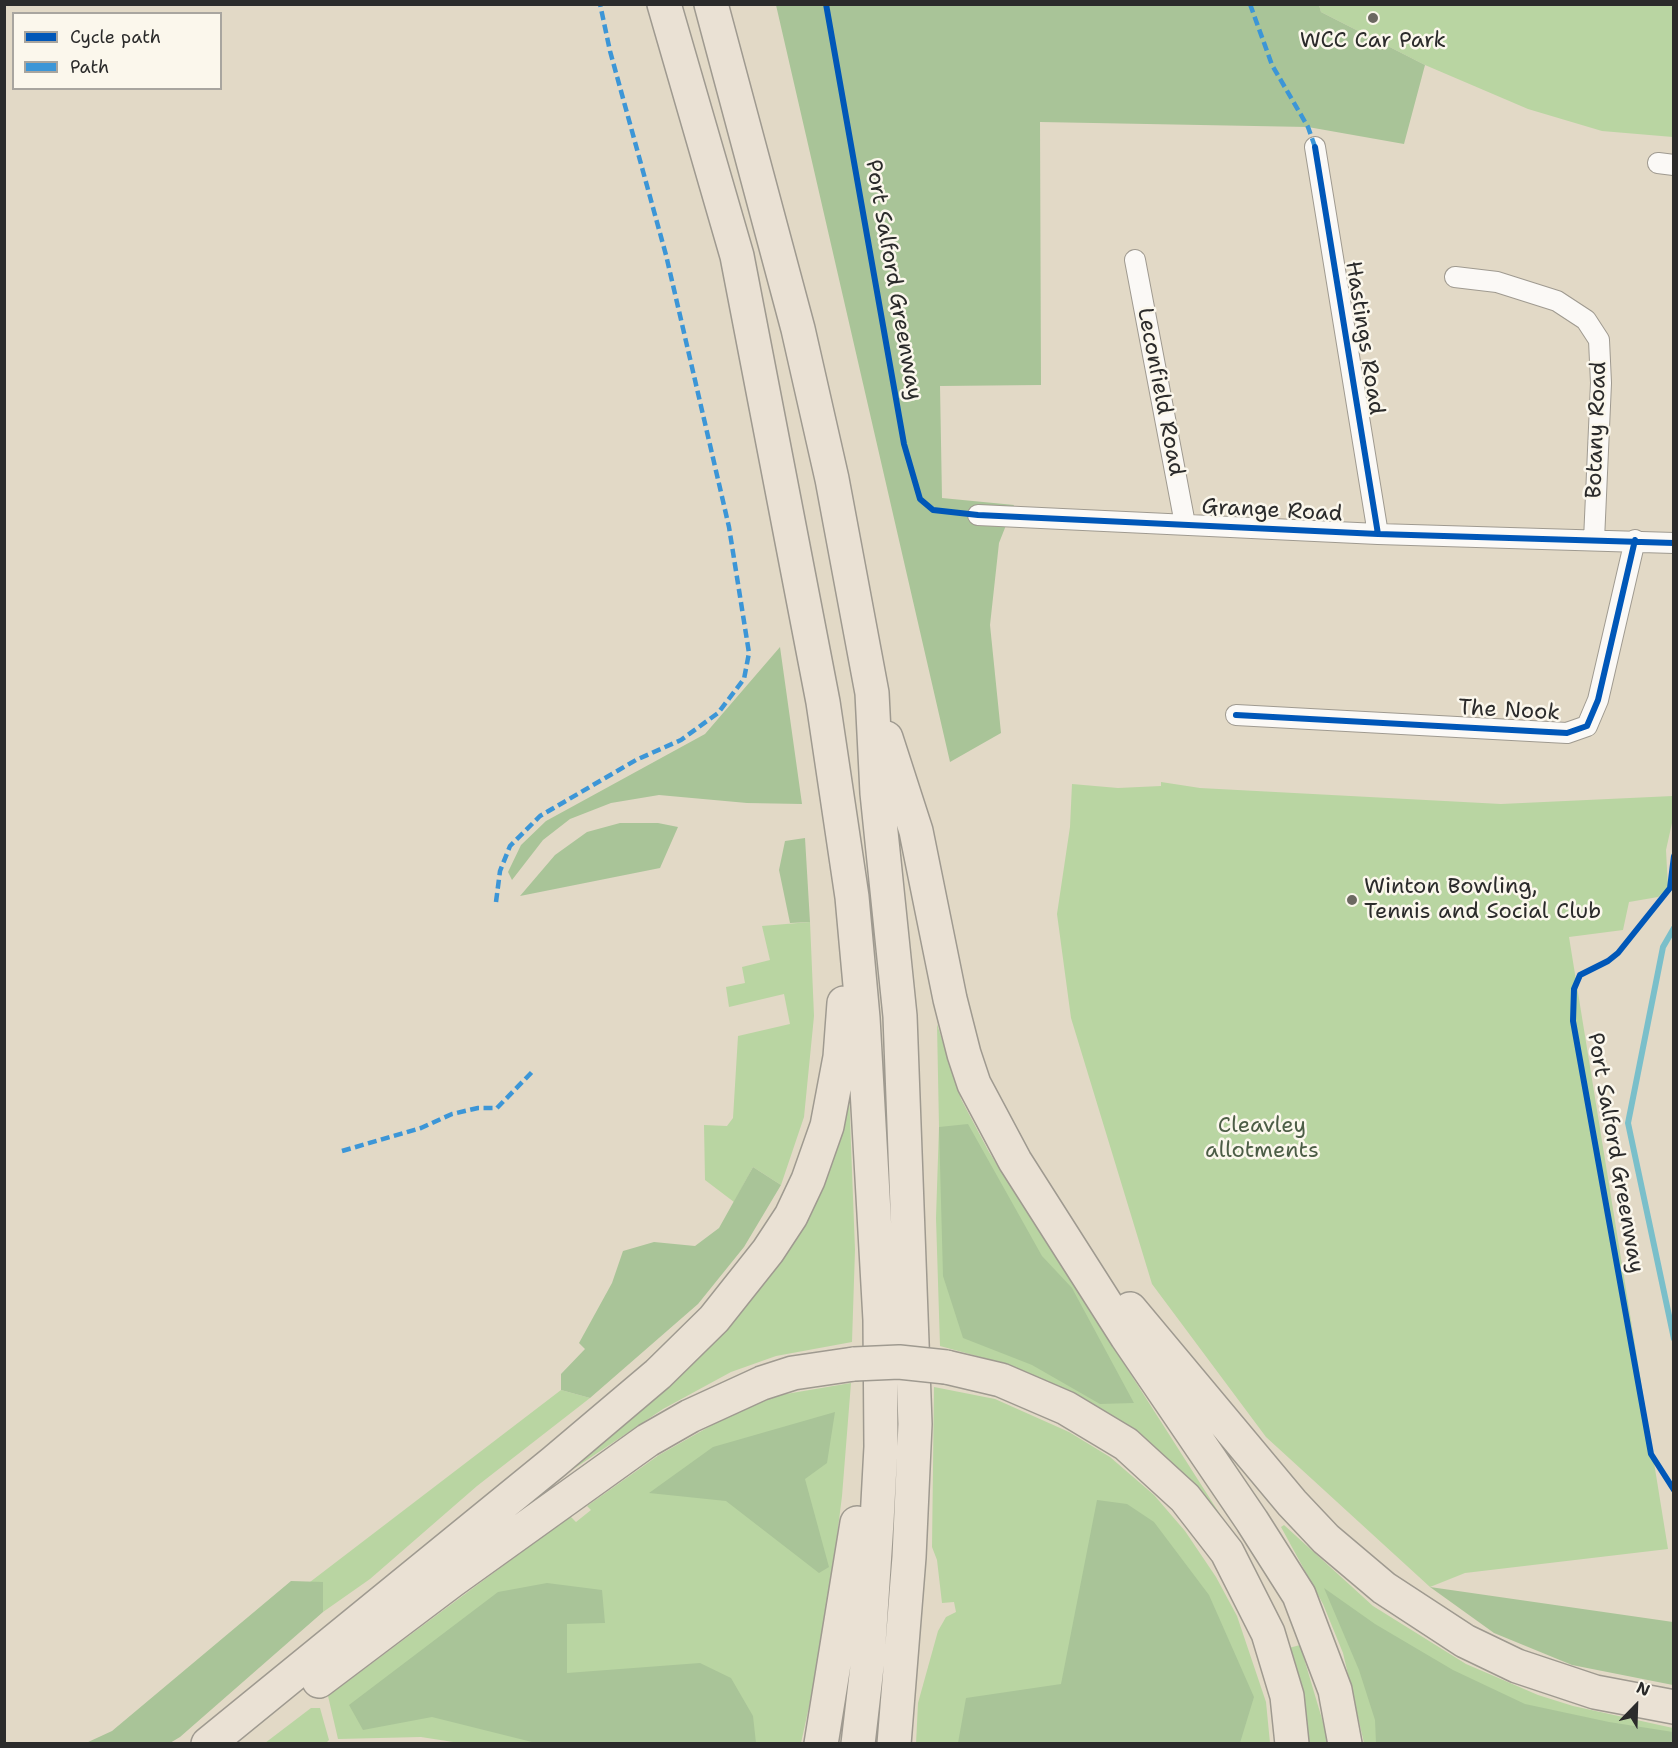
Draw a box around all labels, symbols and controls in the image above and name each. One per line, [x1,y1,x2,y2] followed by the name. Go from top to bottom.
[1366,11,1380,25] marker: WCC Car Park
[12,12,222,90] legend
[70,25,161,49] text: Cycle path
[1300,28,1446,54] place label: WCC Car Park
[70,55,109,79] text: Path
[859,158,927,402] street label: Port Salford Greenway
[1339,259,1389,417] street label: Hastings Road
[1131,306,1189,478] street label: Leconfield Road
[1581,361,1613,499] street label: Botany Road
[1201,494,1343,528] street label: Grange Road
[1458,695,1560,727] street label: The Nook
[1364,874,1601,926] place label: Winton Bowling, Tennis and Social Club
[1345,893,1359,907] marker: Winton Bowling, Tennis and Social Club
[1581,1031,1649,1275] street label: Port Salford Greenway
[1205,1113,1319,1164] park label: Cleavley allotments
[1606,1676,1666,1736] north arrow
[1633,1677,1653,1701] text: N

